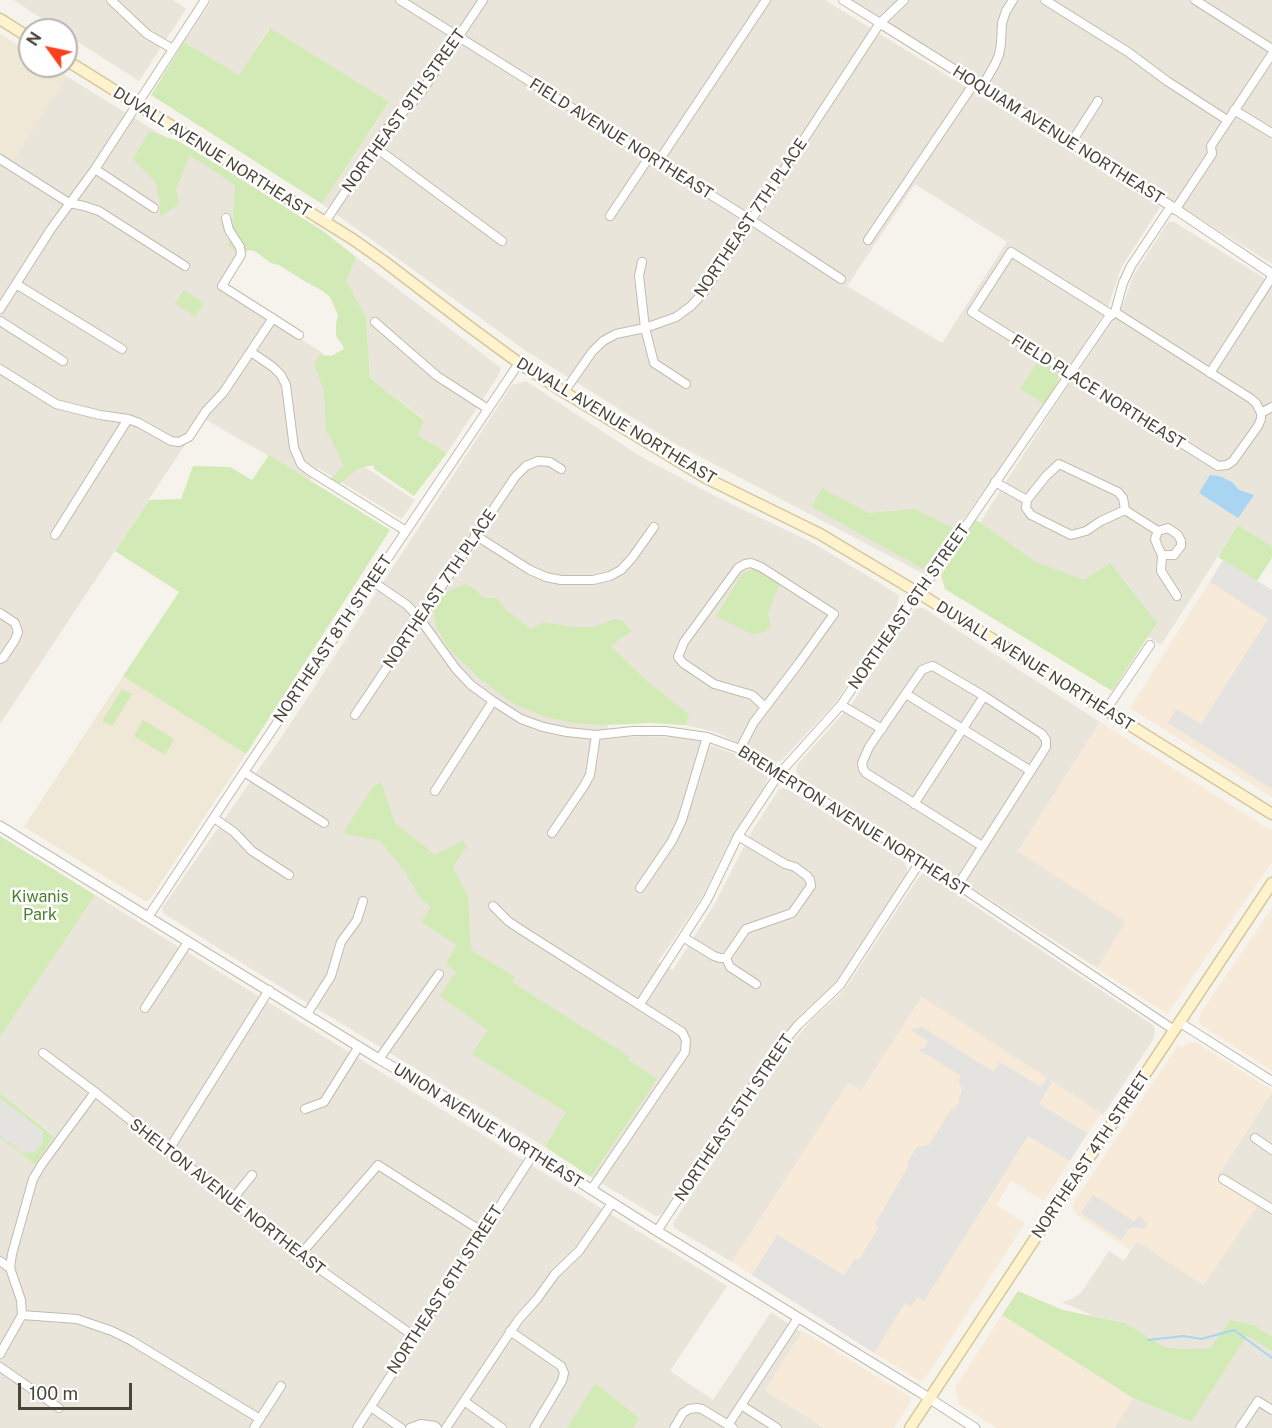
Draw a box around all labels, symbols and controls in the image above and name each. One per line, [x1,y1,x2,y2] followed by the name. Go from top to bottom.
[18,18,78,78] north arrow
[338,26,470,196] street label: NORTHEAST 9TH STREET
[23,29,46,49] text: N
[949,62,1167,208] street label: HOQUIAM AVENUE NORTHEAST
[526,74,716,204] street label: FIELD AVENUE NORTHEAST
[110,83,314,221] street label: DUVALL AVENUE NORTHEAST
[691,135,811,301] street label: NORTHEAST 7TH PLACE
[1008,331,1188,453] street label: FIELD PLACE NORTHEAST
[513,354,719,488] street label: DUVALL AVENUE NORTHEAST
[380,506,500,672] street label: NORTHEAST 7TH PLACE
[845,521,973,693] street label: NORTHEAST 6TH STREET
[270,552,396,726] street label: NORTHEAST 8TH STREET
[933,597,1137,735] street label: DUVALL AVENUE NORTHEAST
[734,742,972,900] street label: BREMERTON AVENUE NORTHEAST
[11,887,69,925] park label: Kiwanis Park
[671,1031,797,1205] street label: NORTHEAST 5TH STREET
[390,1060,586,1192] street label: UNION AVENUE NORTHEAST
[1028,1068,1154,1242] street label: NORTHEAST 4TH STREET
[126,1115,328,1279] street label: SHELTON AVENUE NORTHEAST
[383,1202,507,1378] street label: NORTHEAST 6TH STREET
[21,1371,135,1409] scale bar
[29,1383,78,1404] text: 100 m

